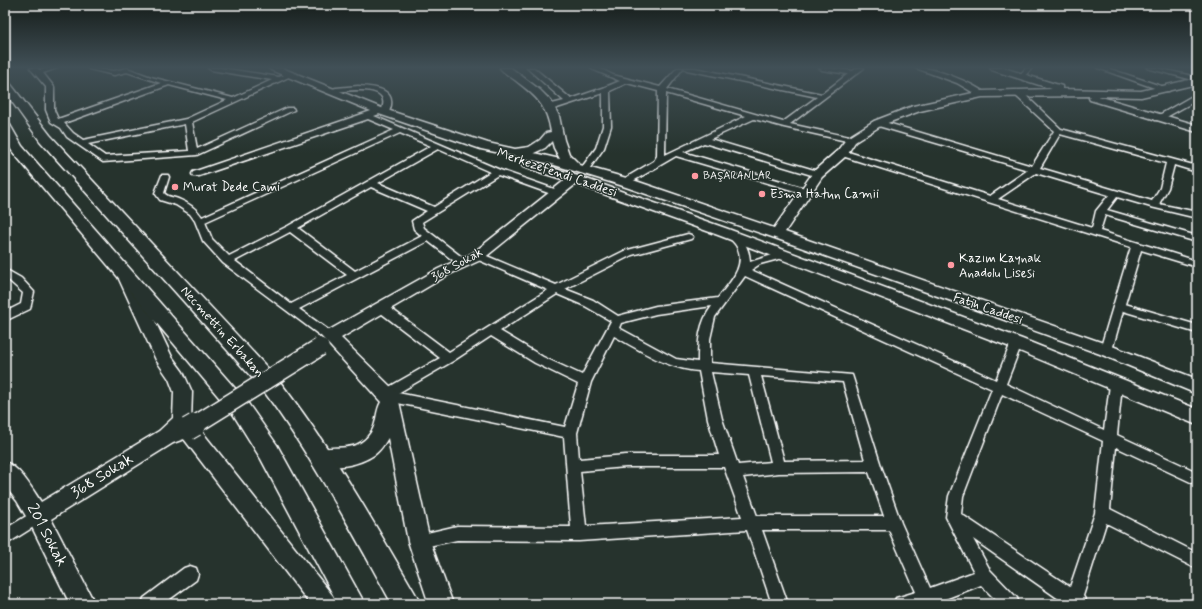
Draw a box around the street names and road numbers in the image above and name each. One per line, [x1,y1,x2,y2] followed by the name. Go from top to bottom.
[495,144,619,202] street label: Merkezefendi Caddesi
[428,244,486,286] street label: 368 Sokak
[176,283,268,381] street label: Necmettin Erbakan
[951,289,1025,329] street label: Fatih Caddesi
[67,449,137,503] street label: 368 Sokak
[22,500,72,570] street label: 201 Sokak

